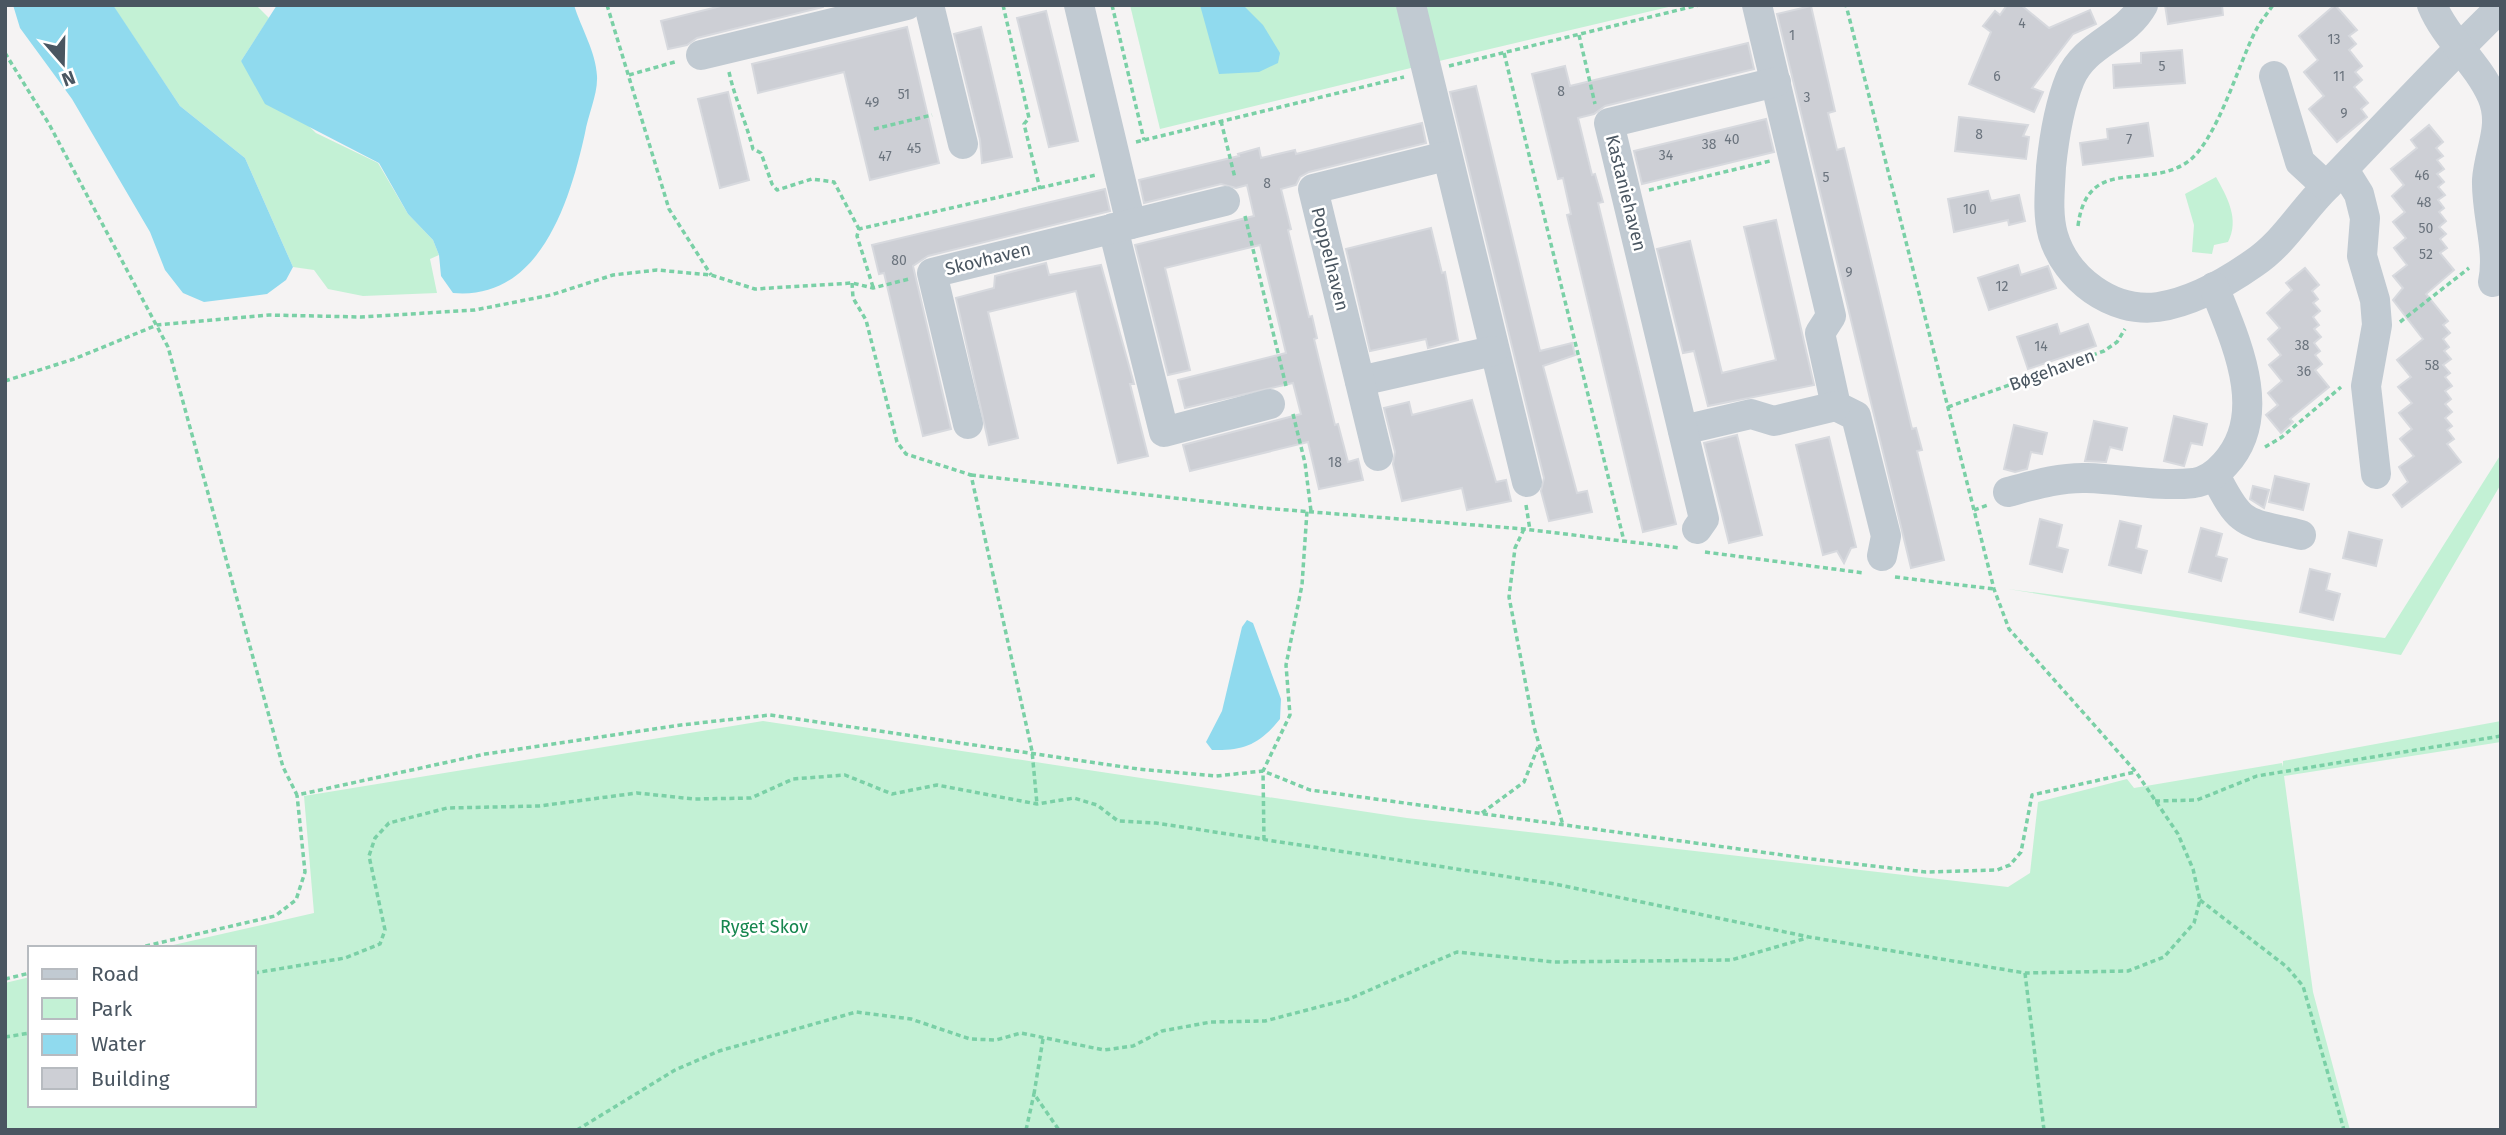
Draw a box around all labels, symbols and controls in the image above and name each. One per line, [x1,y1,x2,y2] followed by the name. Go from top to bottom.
[2018,15,2026,32] house number: 4
[1789,27,1795,44] house number: 1
[28,28,98,98] north arrow
[2327,31,2341,48] house number: 13
[2158,58,2166,75] house number: 5
[59,66,79,91] text: N
[1993,68,2001,85] house number: 6
[2333,68,2345,85] house number: 11
[1557,83,1565,100] house number: 8
[898,86,910,103] house number: 51
[1804,89,1811,106] house number: 3
[865,94,879,111] house number: 49
[2340,105,2348,122] house number: 9
[1975,126,1983,143] house number: 8
[1724,131,1740,148] house number: 40
[2126,131,2132,148] house number: 7
[1601,132,1651,254] street label: Kastaniehaven
[1702,136,1717,153] house number: 38
[907,140,921,157] house number: 45
[1659,147,1674,164] house number: 34
[878,148,892,165] house number: 47
[2415,167,2429,184] house number: 46
[1822,169,1830,186] house number: 5
[1263,175,1271,192] house number: 8
[2416,194,2432,211] house number: 48
[1963,201,1977,218] house number: 10
[1306,205,1354,313] street label: Poppelhaven
[2419,220,2434,237] house number: 50
[943,238,1033,280] street label: Skovhaven
[2419,246,2433,263] house number: 52
[891,252,907,269] house number: 80
[1845,264,1853,281] house number: 9
[1996,278,2009,295] house number: 12
[2295,337,2310,354] house number: 38
[2034,338,2048,355] house number: 14
[2006,344,2098,396] street label: Bøgehaven
[2425,357,2440,374] house number: 58
[2297,363,2311,380] house number: 36
[1328,454,1342,471] house number: 18
[720,916,808,938] park label: Ryget Skov
[28,946,256,1107] legend
[91,961,139,987] text: Road
[91,996,133,1022] text: Park
[91,1031,146,1057] text: Water
[91,1066,170,1092] text: Building

